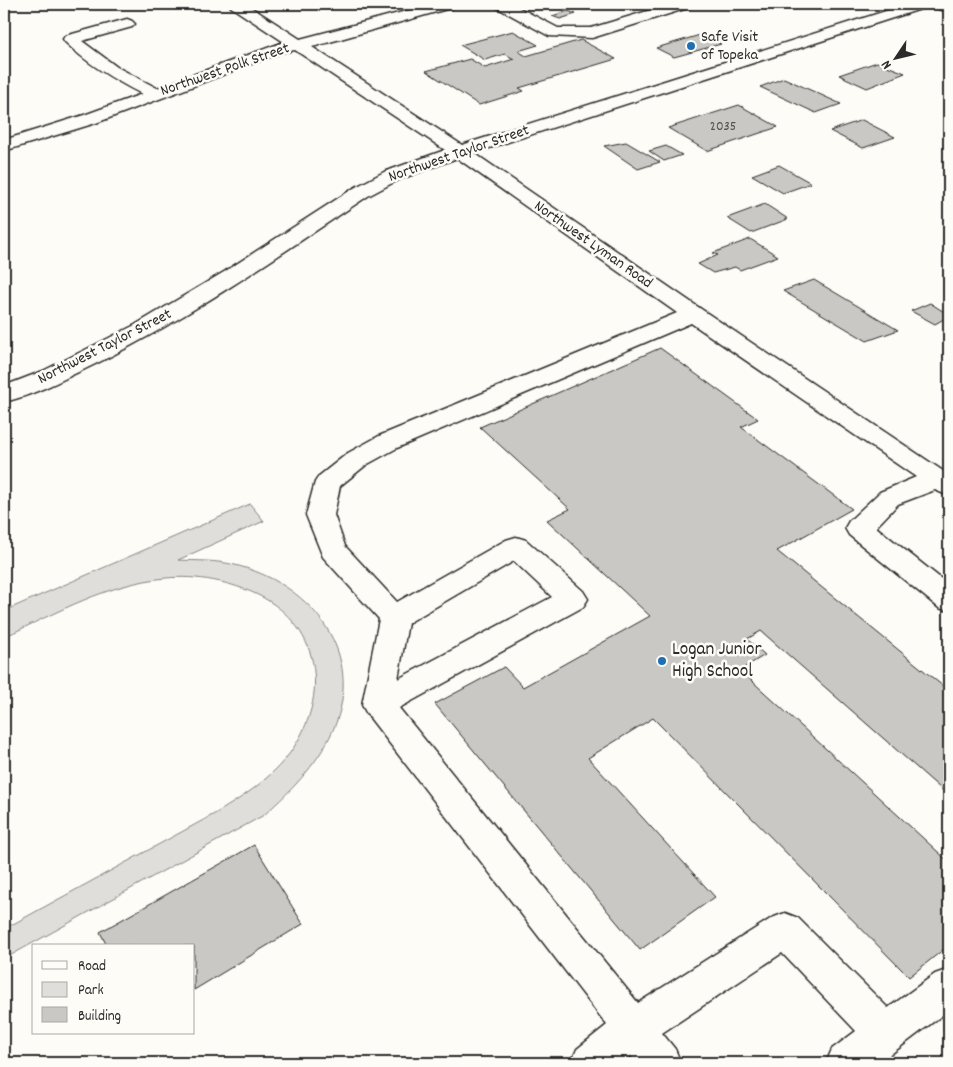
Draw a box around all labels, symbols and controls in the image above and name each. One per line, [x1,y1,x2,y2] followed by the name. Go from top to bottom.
[701,26,758,67] place label: Safe Visit of Topeka
[870,32,920,82] north arrow
[157,37,293,103] street label: Northwest Polk Street
[685,40,697,52] marker: Safe Visit of Topeka
[877,56,897,73] text: N
[710,117,736,137] house number: 2035
[385,119,533,189] street label: Northwest Taylor Street
[529,195,657,295] street label: Northwest Lyman Road
[34,303,176,391] street label: Northwest Taylor Street
[672,637,761,686] place label: Logan Junior High School
[656,655,668,667] marker: Logan Junior High School
[32,944,195,1034] legend
[78,956,106,978] text: Road
[78,980,104,1002] text: Park
[78,1006,121,1028] text: Building

